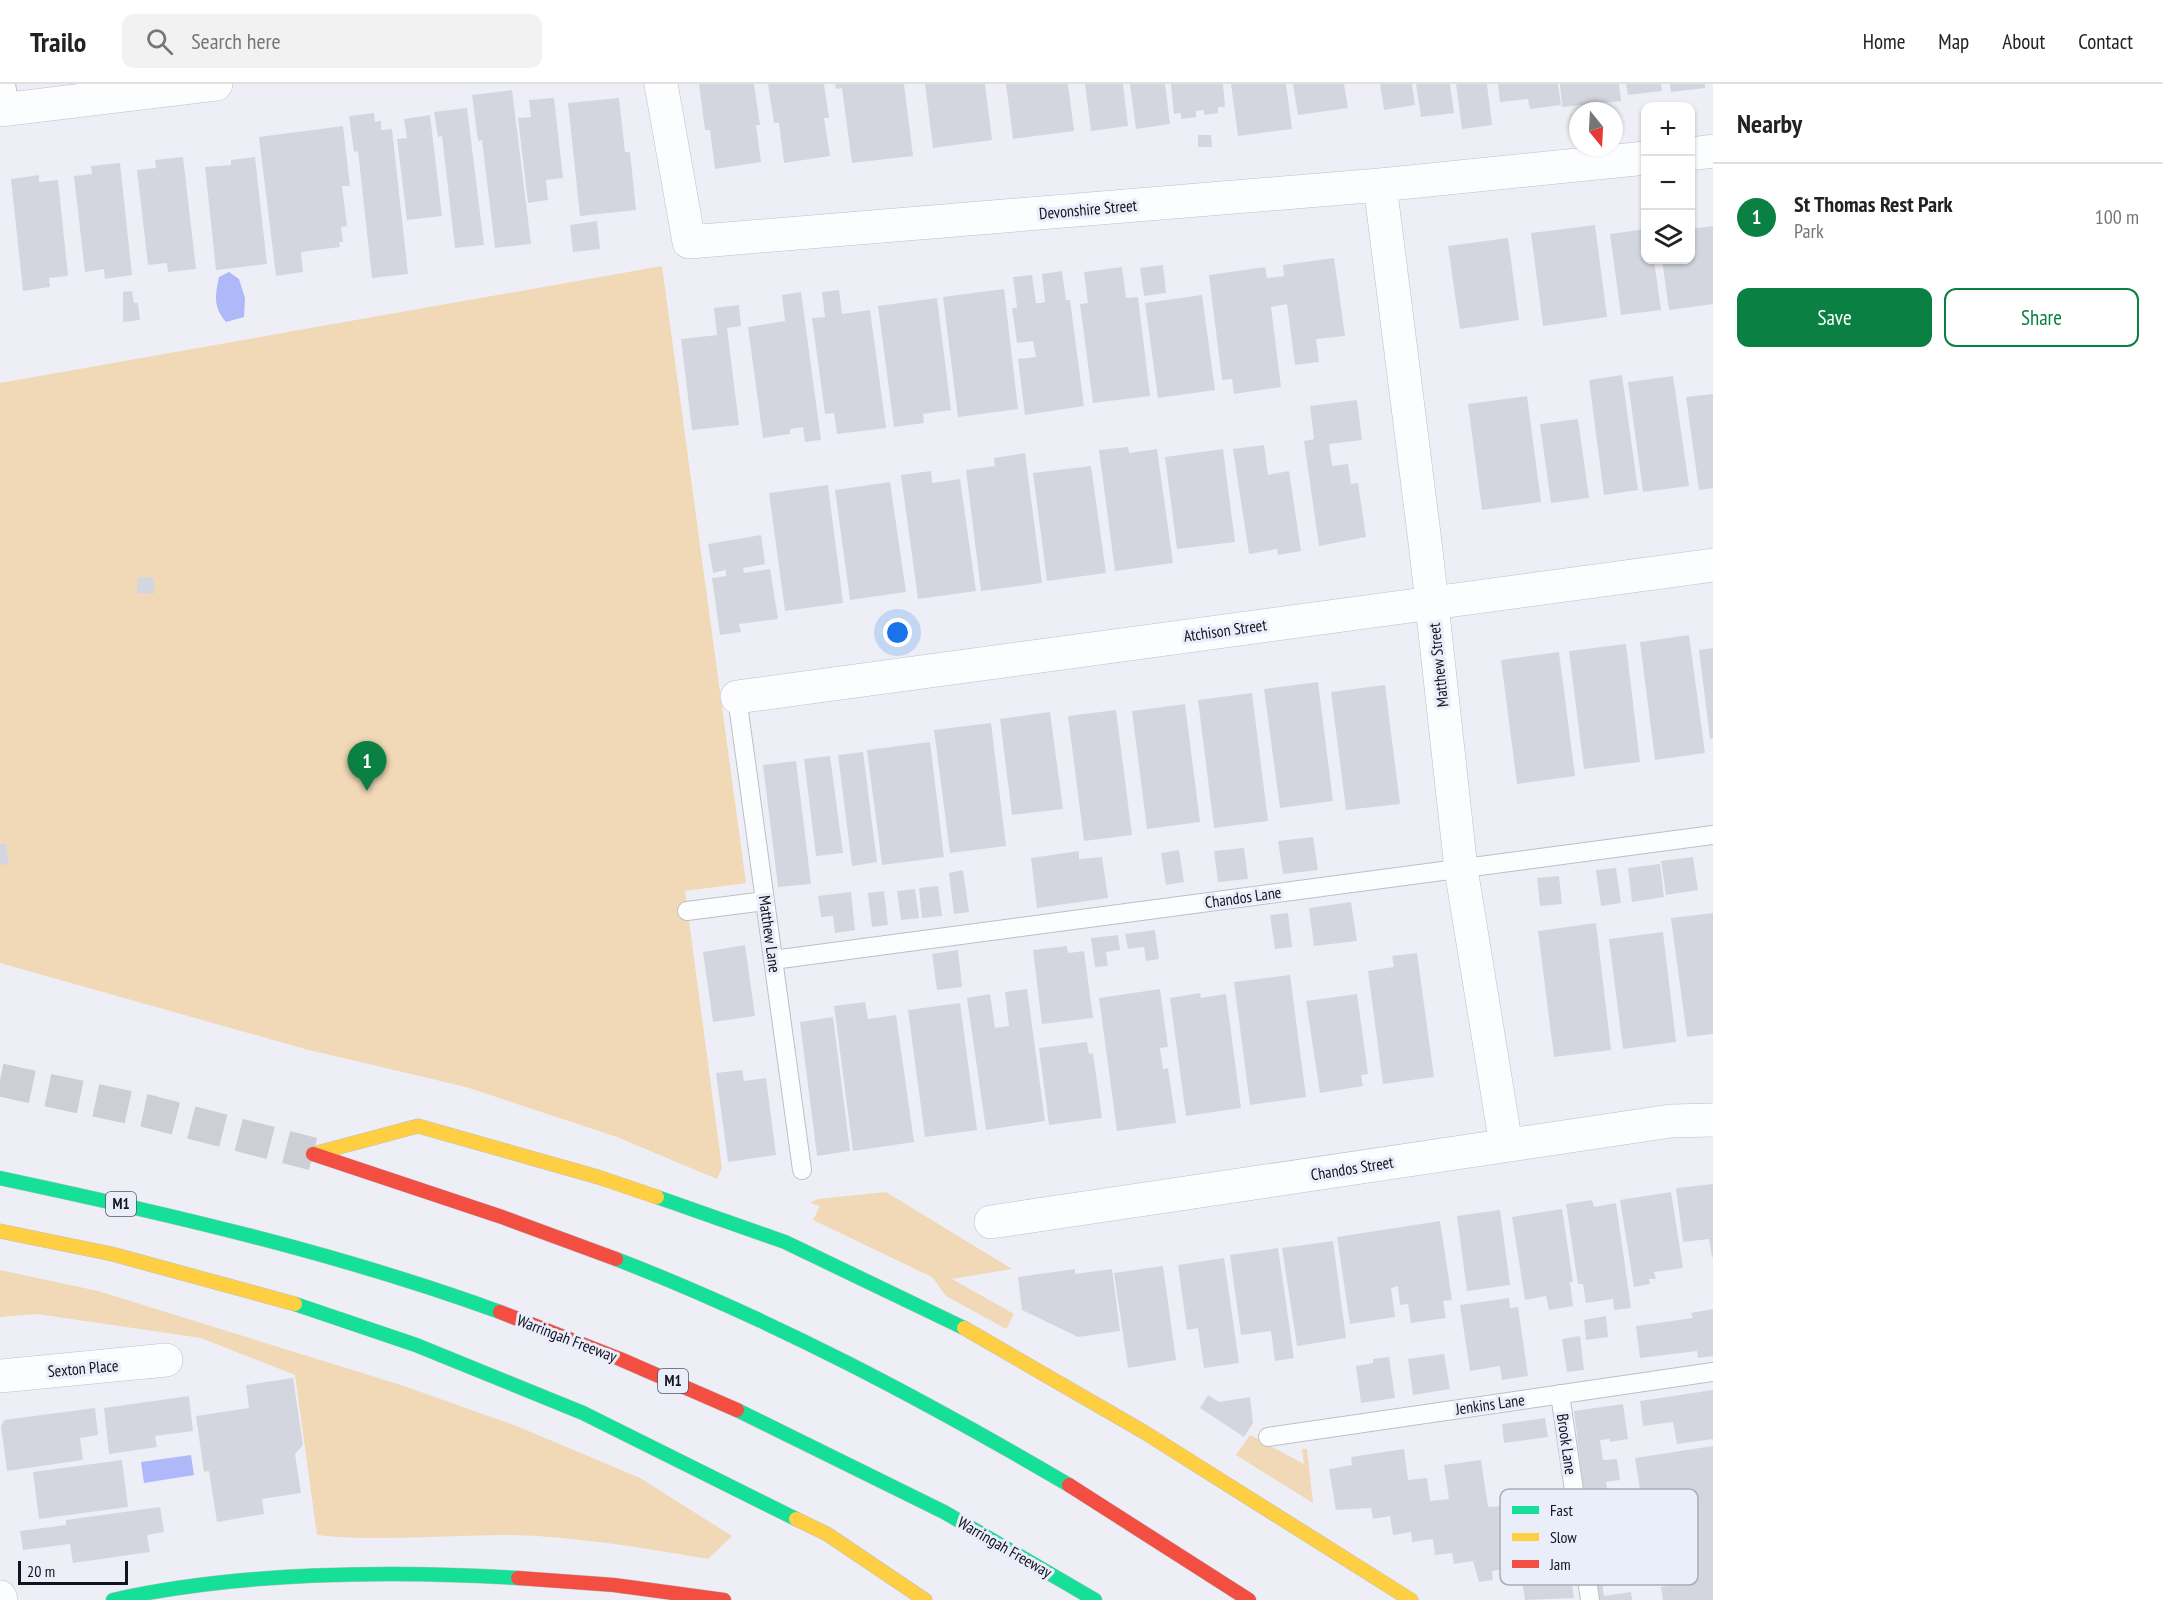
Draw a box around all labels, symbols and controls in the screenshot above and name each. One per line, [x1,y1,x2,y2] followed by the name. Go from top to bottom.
[122,14,542,68] search box
[30,23,86,60] text: Trailo
[143,25,176,58] icon: search
[191,27,281,55] text: Search here
[1863,28,1905,55] text: Home
[1938,28,1969,55] text: Map
[2002,28,2045,55] text: About
[2078,28,2133,55] text: Contact
[1569,102,1623,156] north arrow
[1641,102,1695,264] map controls
[1641,102,1695,156] button: +
[1737,107,1802,140] text: Nearby
[1641,156,1695,210] button: −
[1794,190,1953,218] text: St Thomas Rest Park
[1038,195,1138,223] street label: Devonshire Street
[1752,204,1761,230] text: 1
[2095,204,2139,230] text: 100 m
[1641,210,1695,264] button: layers
[1794,218,1824,244] text: Park
[1737,288,1932,347] button: Save
[1944,288,2139,347] button: Share
[1182,614,1268,646] street label: Atchison Street
[883,618,912,647] your location
[1424,621,1452,708] street label: Matthew Street
[348,742,386,791] pin: 1
[1204,882,1282,912] street label: Chandos Lane
[755,894,785,974] street label: Matthew Lane
[1309,1151,1395,1184] street label: Chandos Street
[106,1192,136,1216] road number: M1
[514,1310,620,1366] street label: Warringah Freeway
[47,1355,119,1381] street label: Sexton Place
[658,1369,688,1393] road number: M1
[1453,1389,1526,1419] street label: Jenkins Lane
[1553,1412,1581,1476] street label: Brook Lane
[1500,1489,1698,1585] legend
[1550,1500,1573,1520] text: Fast
[954,1512,1056,1582] street label: Warringah Freeway
[1550,1527,1577,1547] text: Slow
[1549,1554,1571,1574] text: Jam
[18,1558,128,1586] scale bar
[27,1561,55,1581] text: 20 m

